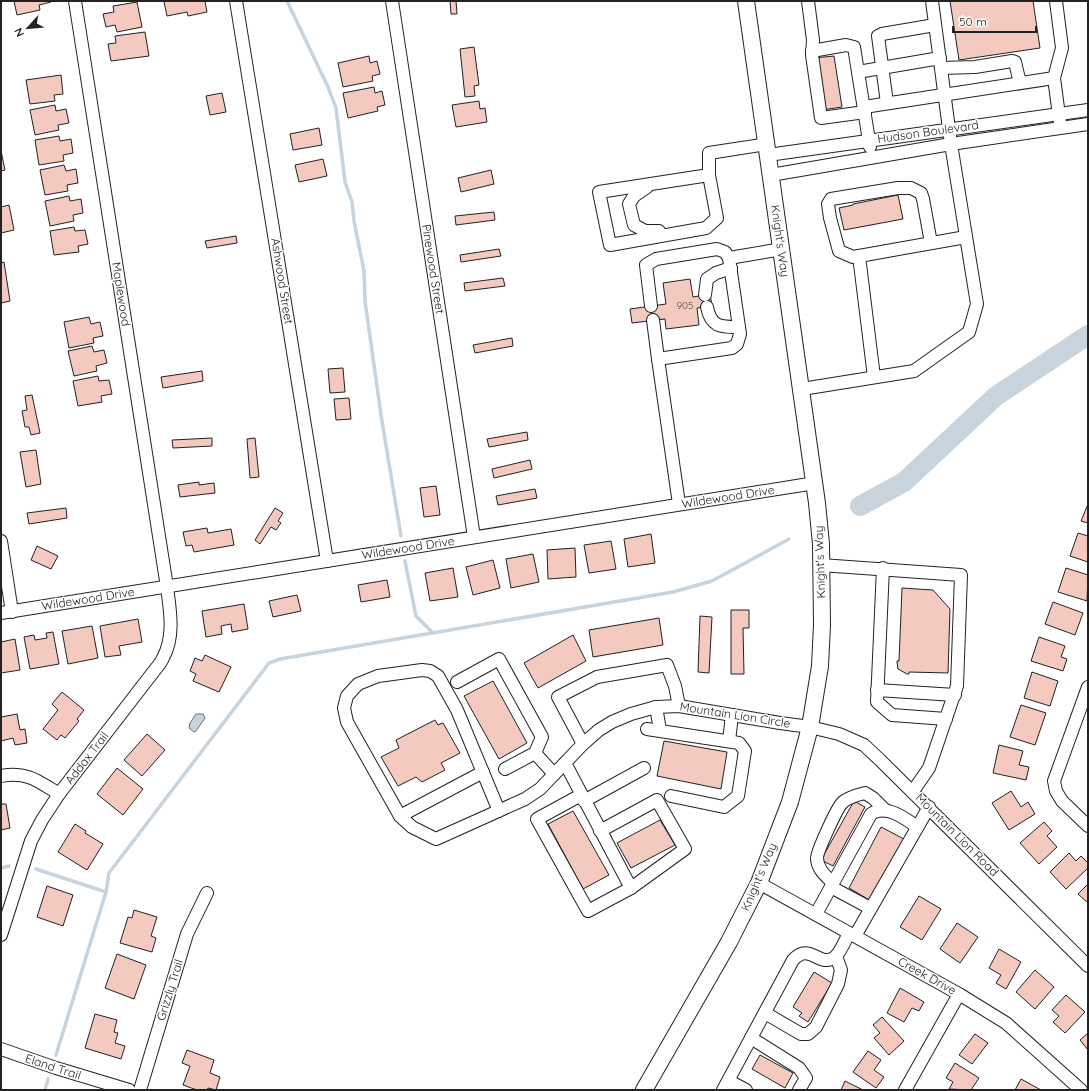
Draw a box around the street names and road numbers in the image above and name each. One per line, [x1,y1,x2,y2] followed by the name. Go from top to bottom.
[876,117,980,146] street label: Hudson Boulevard
[768,204,793,278] street label: Knight's Way
[419,223,448,315] street label: Pinewood Street
[268,237,297,325] street label: Ashwood Street
[109,261,134,327] street label: Maplewood
[680,482,776,511] street label: Wildewood Drive
[811,525,828,599] street label: Knight's Way
[360,533,456,562] street label: Wildewood Drive
[40,584,136,613] street label: Wildewood Drive
[679,698,792,731] street label: Mountain Lion Circle
[62,729,112,787] street label: Addax Trail
[913,790,1002,879] street label: Mountain Lion Road
[737,840,780,913] street label: Knight's Way
[895,953,959,998] street label: Creek Drive
[153,957,186,1022] street label: Grizzly Trail
[23,1050,83,1083] street label: Eland Trail

